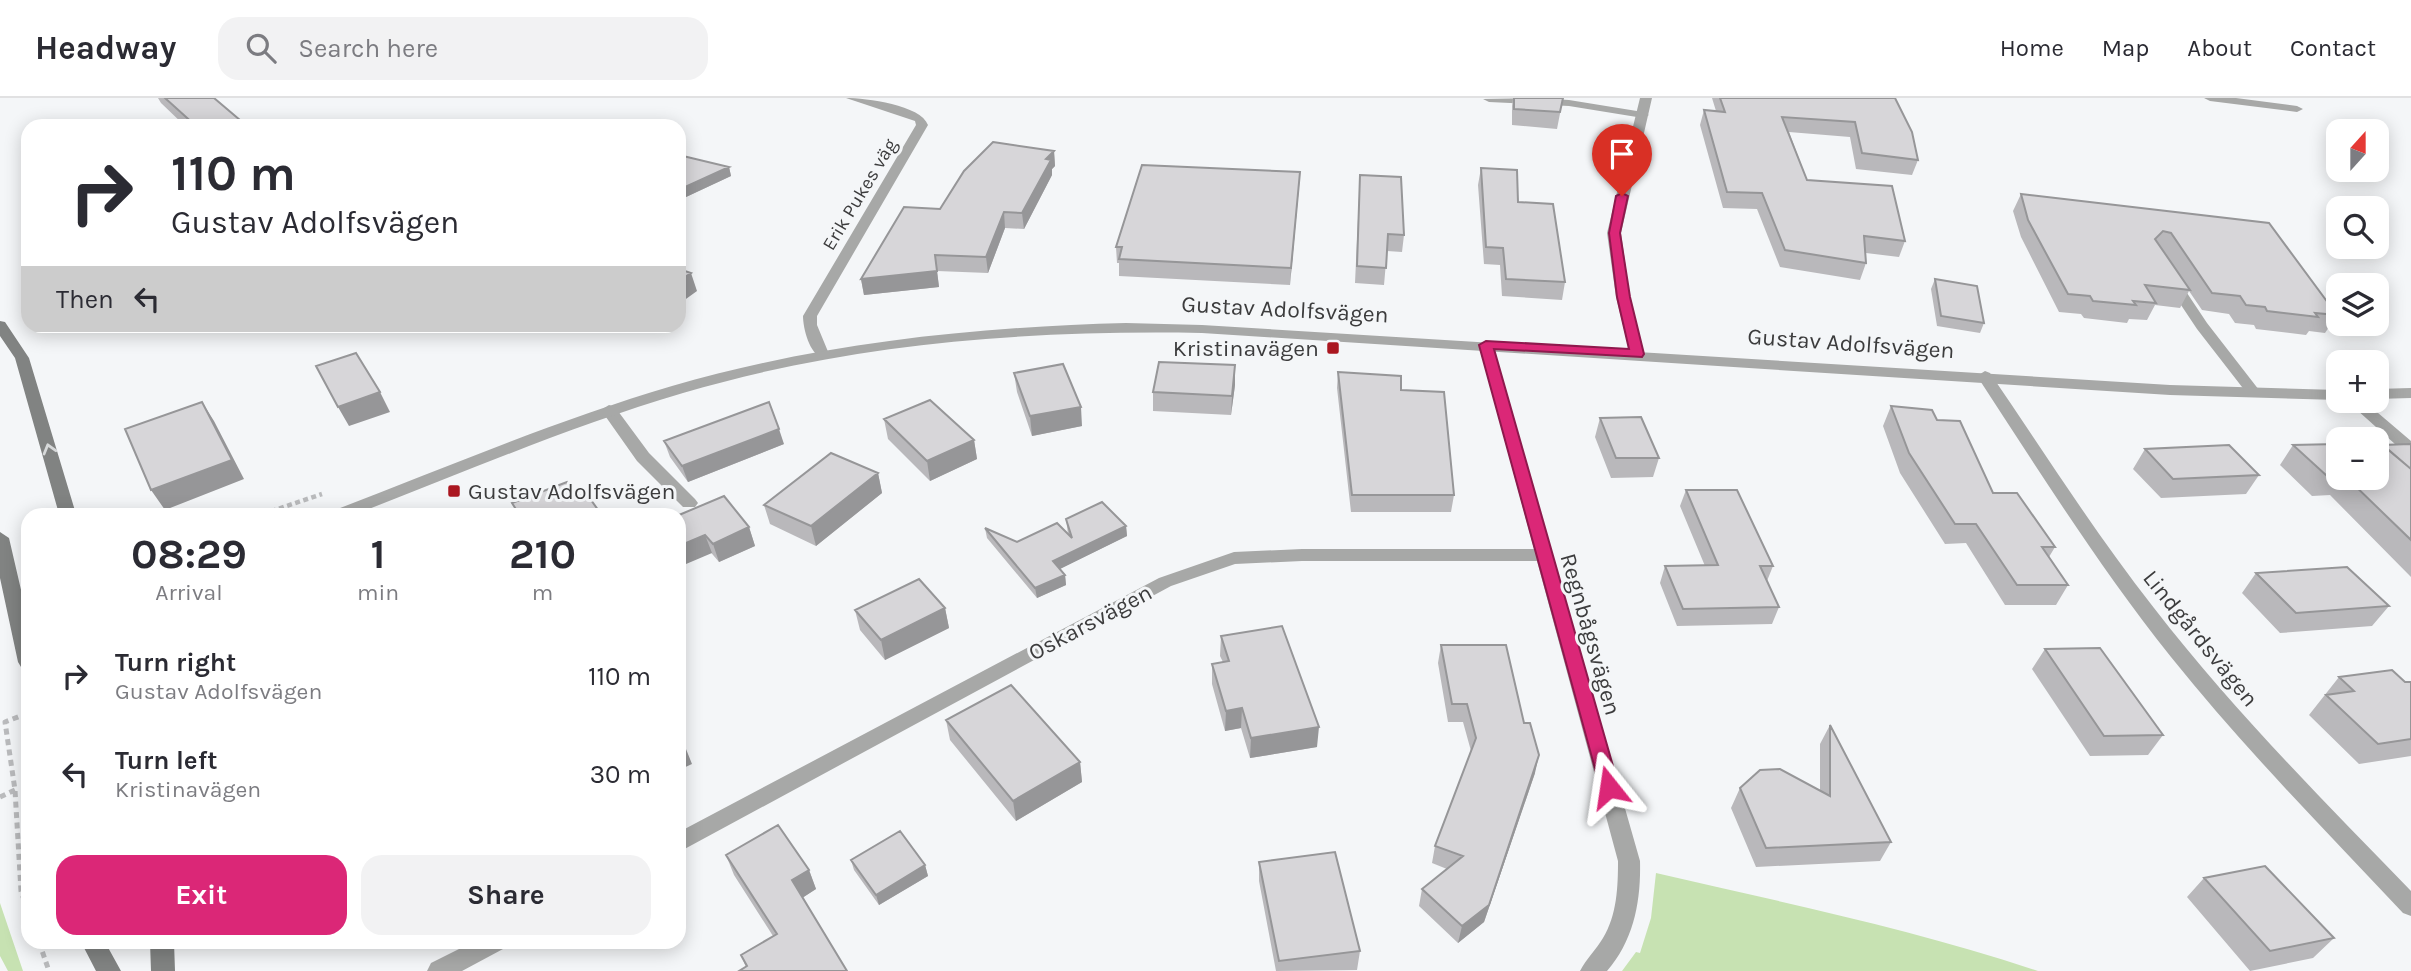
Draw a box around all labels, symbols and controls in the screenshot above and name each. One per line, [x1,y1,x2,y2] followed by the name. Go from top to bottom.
[218,17,708,80] search box
[35,29,176,67] text: Headway
[242,29,280,67] icon: search
[298,33,438,64] text: Search here
[2000,34,2064,62] text: Home
[2102,34,2149,62] text: Map
[2187,34,2252,62] text: About
[2290,34,2376,62] text: Contact
[2326,119,2389,182] north arrow
[2326,119,2389,490] map controls
[1592,124,1652,196] pin
[818,135,902,254] street label: Erik Pukes väg
[1603,135,1641,173] icon: arrive
[171,145,296,202] text: 110 m
[56,147,147,238] icon: right
[2326,196,2389,259] button: search
[171,204,459,241] text: Gustav Adolfsvägen
[2326,273,2389,336] button: layers
[128,280,166,318] icon: left
[56,284,114,315] text: Then
[1181,291,1389,328] street label: Gustav Adolfsvägen
[1747,323,1955,364] street label: Gustav Adolfsvägen
[1173,335,1319,362] place label: Kristinavägen
[1325,340,1341,356] marker: Kristinavägen
[2326,350,2389,413] button: +
[2326,427,2389,490] button: −
[43,443,57,455] one-way arrow
[468,478,675,505] place label: Gustav Adolfsvägen
[446,483,462,499] marker: Gustav Adolfsvägen
[131,529,247,579] text: 08:29
[371,529,386,579] text: 1
[509,529,576,579] text: 210
[1555,550,1627,718] street label: Regnbågsvägen
[2137,565,2264,712] street label: Lindgårdsvägen
[155,579,223,606] text: Arrival
[357,579,399,606] text: min
[532,579,553,606] text: m
[1024,579,1157,666] street label: Oskarsvägen
[115,647,236,678] text: Turn right
[56,657,94,695] icon: right
[588,661,651,692] text: 110 m
[115,678,322,705] text: Gustav Adolfsvägen
[115,745,217,776] text: Turn left
[1572,750,1646,824] position arrow
[56,755,94,793] icon: left
[590,759,651,790] text: 30 m
[115,776,261,803] text: Kristinavägen
[56,855,347,935] button: Exit
[361,855,651,935] button: Share

